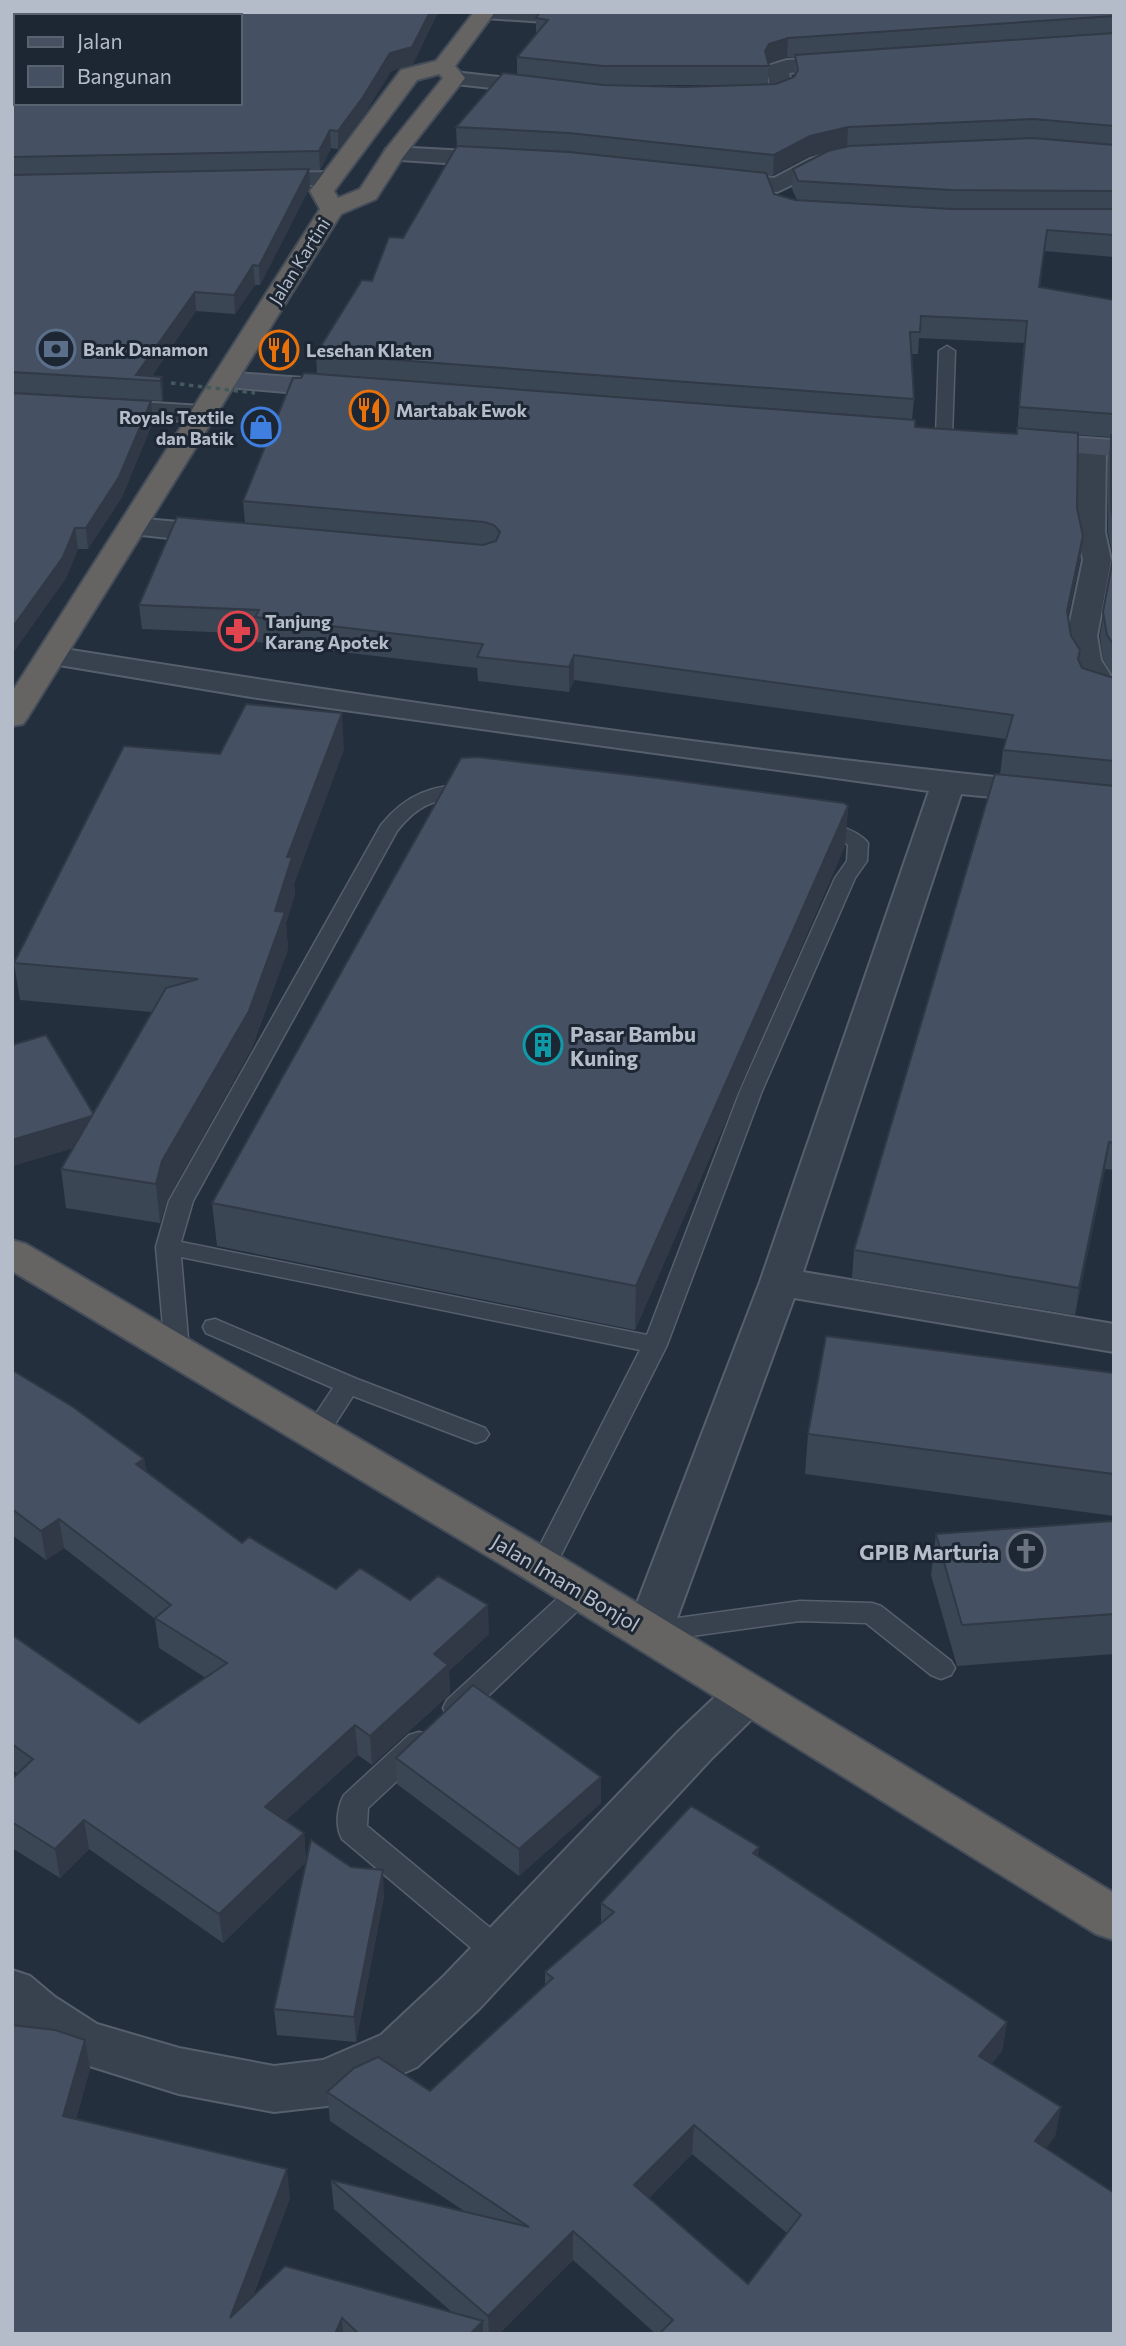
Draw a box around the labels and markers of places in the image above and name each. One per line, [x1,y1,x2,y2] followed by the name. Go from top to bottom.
[35,328,77,370] bank icon: Bank Danamon
[258,329,300,371] restaurant icon: Lesehan Klaten
[83,338,208,360] place label: Bank Danamon
[306,339,432,361] place label: Lesehan Klaten
[348,389,390,431] restaurant icon: Martabak Ewok
[396,399,528,421] place label: Martabak Ewok
[119,406,235,449] place label: Royals Textile dan Batik
[240,406,282,448] shop icon: Royals Textile dan Batik
[217,610,259,652] pharmacy icon: Tanjung Karang Apotek
[265,610,390,653] place label: Tanjung Karang Apotek
[570,1021,696,1070] place label: Pasar Bambu Kuning
[522,1024,564,1066] building icon: Pasar Bambu Kuning
[1005,1530,1047,1572] church icon: GPIB Marturia
[859,1539,999,1564] place label: GPIB Marturia

